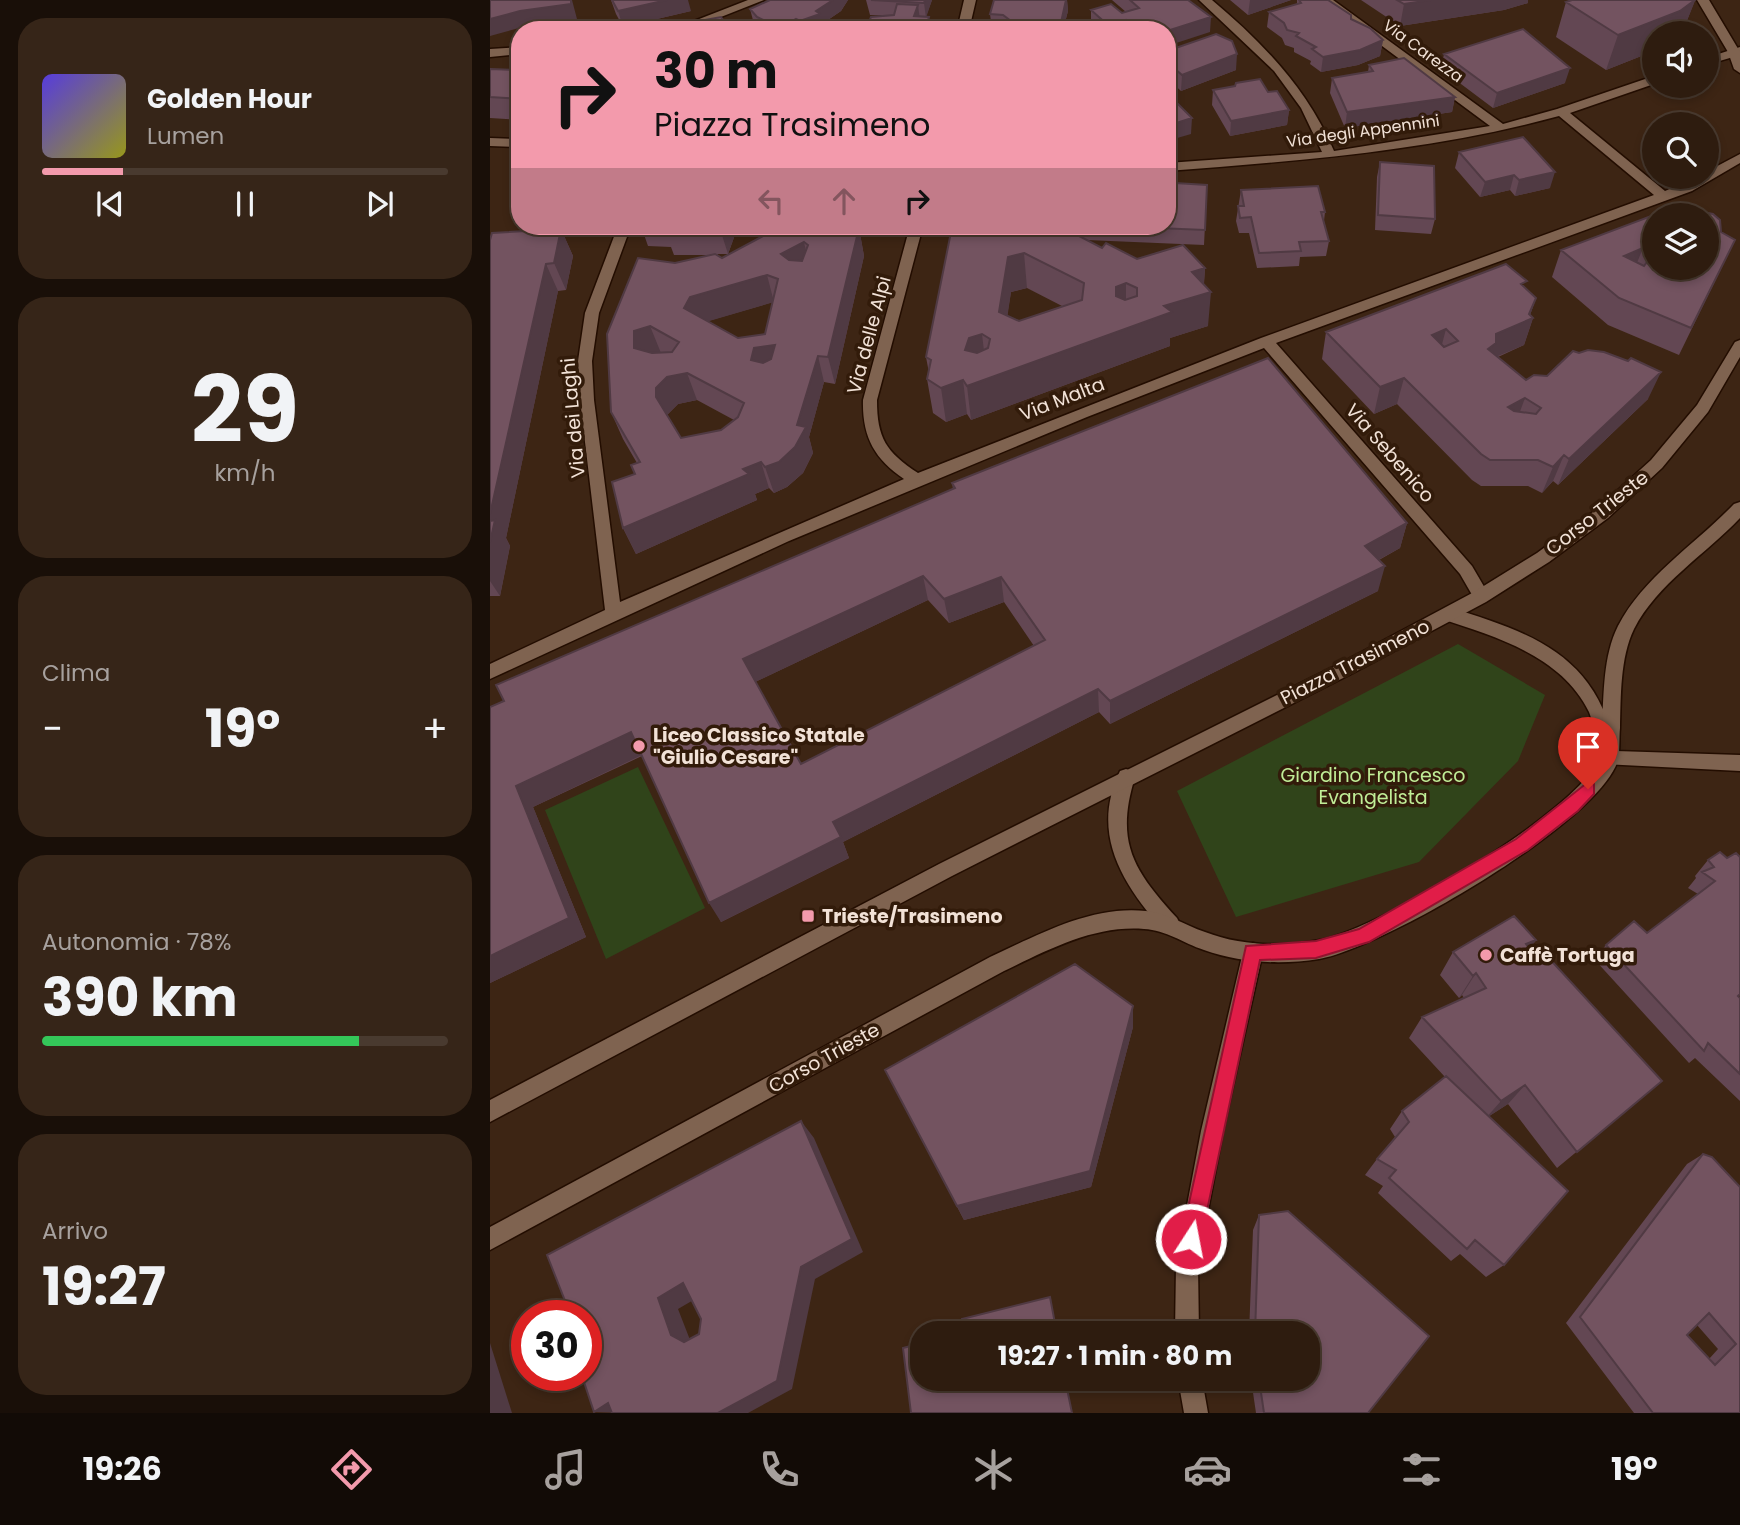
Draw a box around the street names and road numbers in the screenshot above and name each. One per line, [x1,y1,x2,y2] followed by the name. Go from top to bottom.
[1378,14,1468,88] street label: Via Carezza
[1285,109,1441,153] street label: Via degli Appennini
[840,273,898,397] street label: Via delle Alpi
[554,357,592,479] street label: Via dei Laghi
[1016,370,1108,428] street label: Via Malta
[1339,398,1441,508] street label: Via Sebenico
[1540,464,1654,562] street label: Corso Trieste
[1276,613,1434,711] street label: Piazza Trasimeno
[763,1016,885,1100] street label: Corso Trieste

